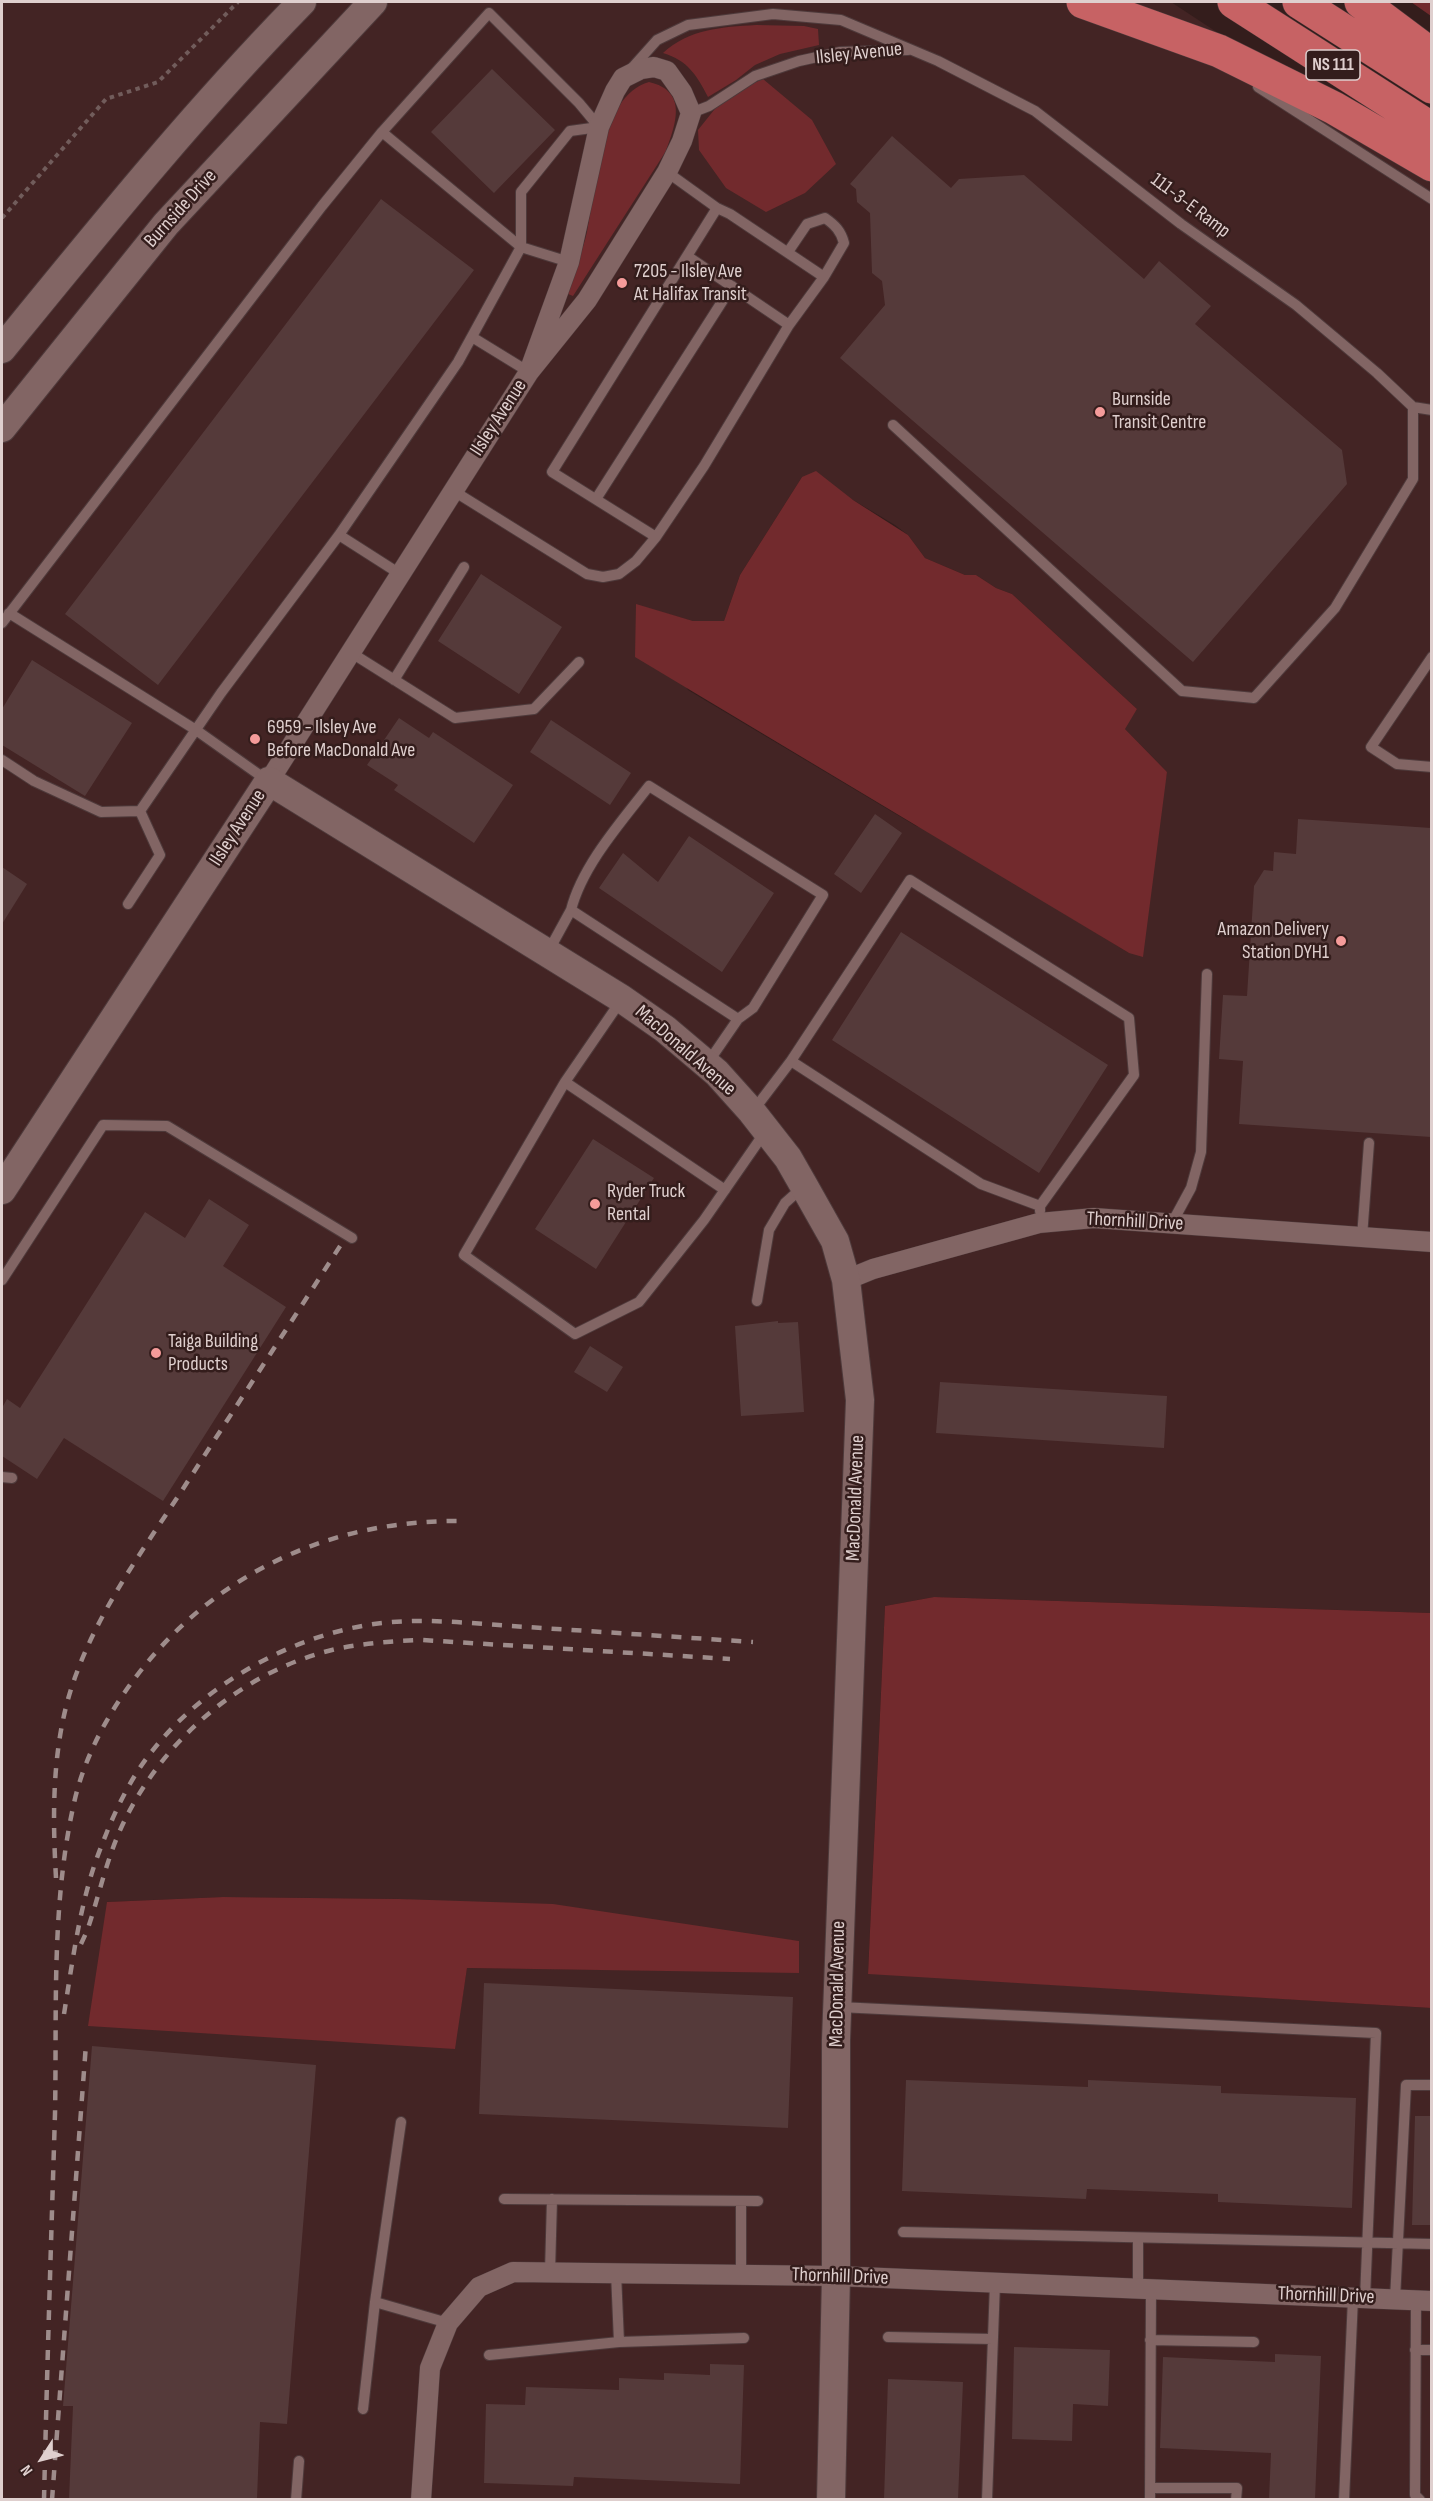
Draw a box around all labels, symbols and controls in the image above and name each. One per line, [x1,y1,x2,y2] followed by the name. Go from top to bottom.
[815,38,903,70] street label: Ilsley Avenue
[1306,50,1360,80] road number: NS 111
[140,165,222,253] street label: Burnside Drive
[1146,168,1234,244] street label: 111-3-E Ramp
[634,260,747,307] place label: 7205 - Ilsley Ave At Halifax Transit
[615,276,629,290] marker: 7205 - Ilsley Ave At Halifax Transit
[465,375,533,461] street label: Ilsley Avenue
[1112,388,1206,435] place label: Burnside Transit Centre
[1093,405,1107,419] marker: Burnside Transit Centre
[267,716,415,763] place label: 6959 - Ilsley Ave Before MacDonald Ave
[248,732,262,746] marker: 6959 - Ilsley Ave Before MacDonald Ave
[204,785,272,871] street label: Ilsley Avenue
[1218,918,1329,965] place label: Amazon Delivery Station DYH1
[1334,934,1348,948] marker: Amazon Delivery Station DYH1
[630,1001,740,1101] street label: MacDonald Avenue
[607,1180,685,1227] place label: Ryder Truck Rental
[588,1197,602,1211] marker: Ryder Truck Rental
[1086,1207,1184,1237] street label: Thornhill Drive
[168,1330,258,1377] place label: Taiga Building Products
[149,1346,163,1360] marker: Taiga Building Products
[842,1435,870,1561] street label: MacDonald Avenue
[825,1921,851,2047] street label: MacDonald Avenue
[791,2263,889,2291] street label: Thornhill Drive
[1277,2282,1375,2310] street label: Thornhill Drive
[12,2429,72,2489] north arrow
[17,2461,37,2479] text: N

